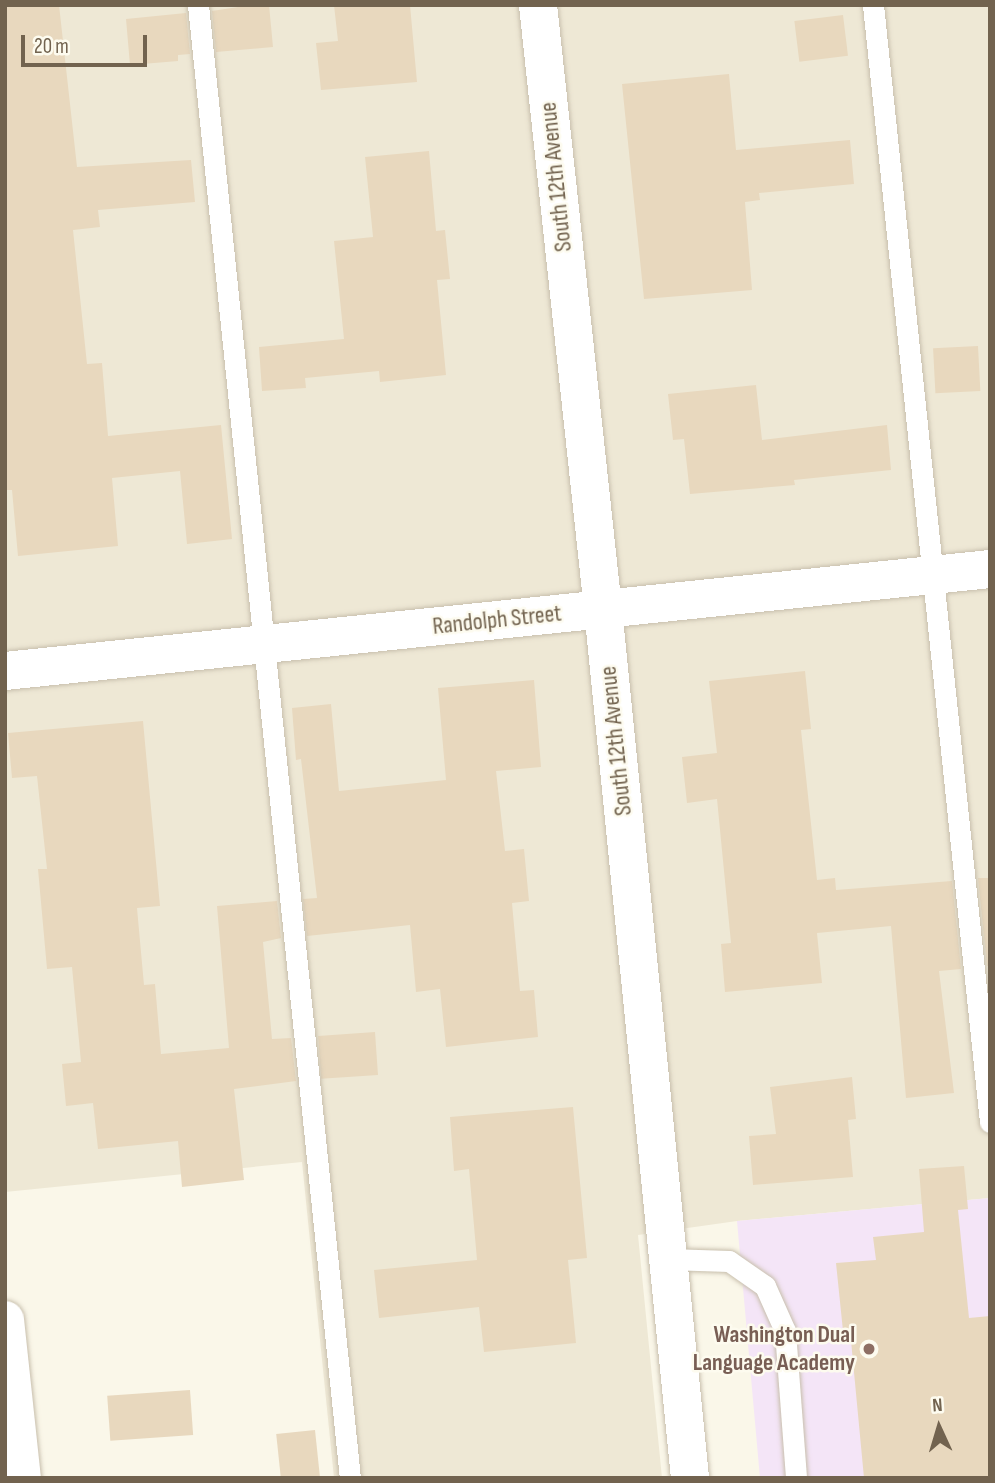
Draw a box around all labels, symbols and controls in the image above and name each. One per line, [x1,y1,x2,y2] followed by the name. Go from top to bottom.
[24,21,150,65] scale bar
[34,34,69,59] text: 20 m
[534,101,578,253] street label: South 12th Avenue
[431,599,563,641] street label: Randolph Street
[594,665,638,817] street label: South 12th Avenue
[693,1321,855,1377] place label: Washington Dual Language Academy
[861,1341,877,1357] marker: Washington Dual Language Academy
[904,1392,974,1462] north arrow
[932,1394,943,1417] text: N

